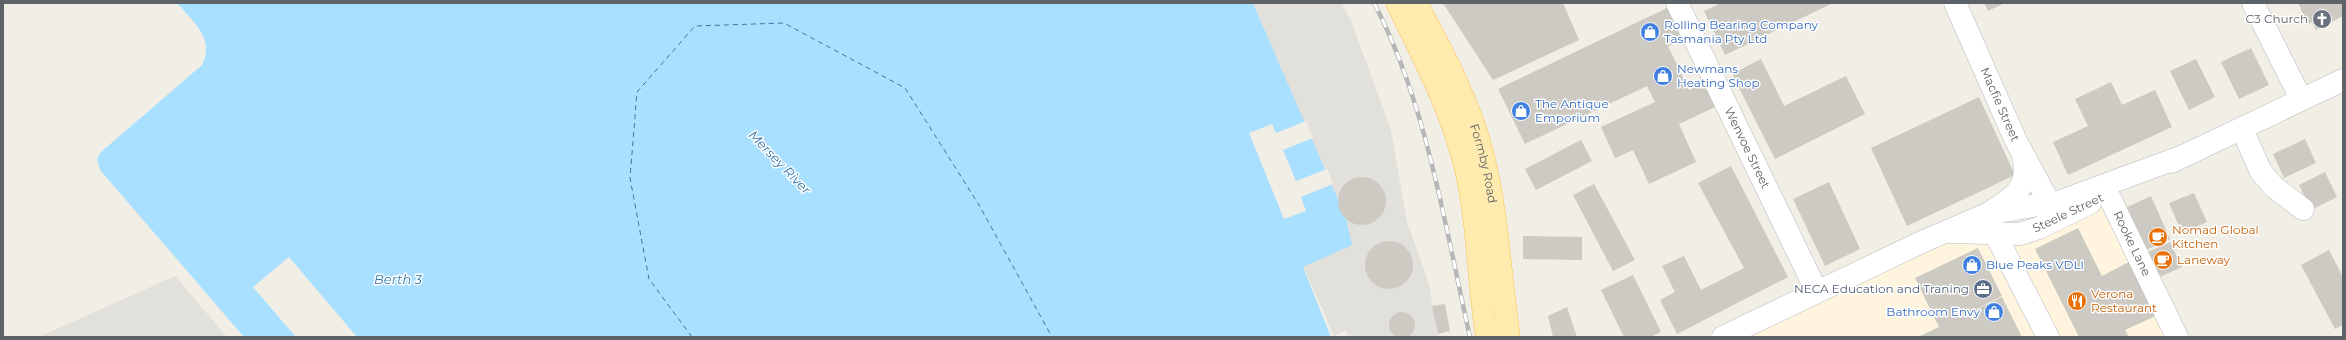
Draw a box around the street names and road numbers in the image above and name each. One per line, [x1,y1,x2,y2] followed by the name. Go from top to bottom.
[1977,65,2023,144] street label: Macfie Street
[1722,105,1774,191] street label: Wenvoe Street
[1467,122,1500,204] street label: Formby Road
[2030,190,2106,235] street label: Steele Street
[2110,208,2154,278] street label: Rooke Lane

